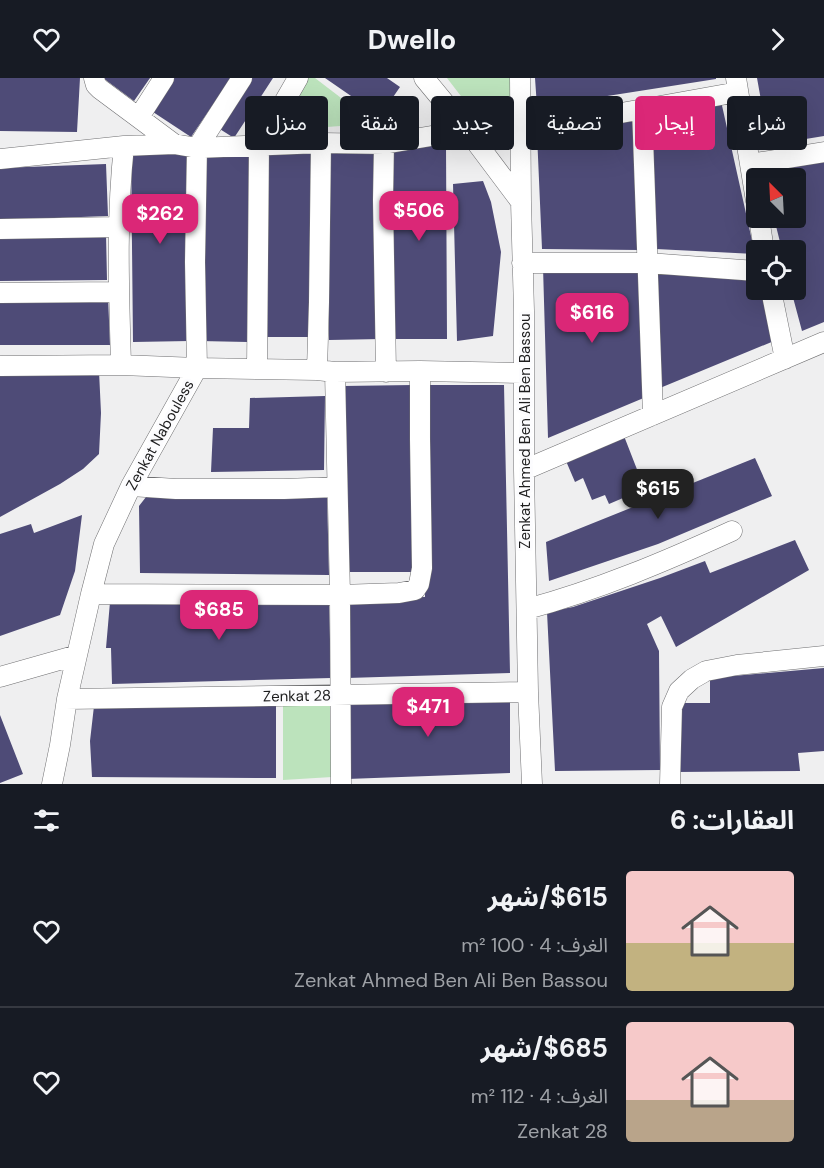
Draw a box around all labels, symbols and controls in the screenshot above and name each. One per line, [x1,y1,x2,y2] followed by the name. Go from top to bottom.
[368,22,456,57] text: Dwello
[30,23,63,56] icon: heart
[761,23,794,56] icon: forward
[245,96,328,150] chip: منزل
[340,96,419,150] chip: شقة
[431,96,514,150] chip: جديد
[526,96,623,150] chip: تصفية
[635,96,715,150] chip: إيجار
[727,96,807,150] chip: شراء
[746,168,806,228] north arrow
[746,168,806,300] map controls
[383,191,455,242] pin: $506
[124,194,196,245] pin: $262
[393,197,445,223] text: $506
[136,200,184,226] text: $262
[746,240,806,300] button: locate
[556,293,628,344] pin: $616
[570,299,614,325] text: $616
[515,313,535,549] street label: Zenkat Ahmed Ben Ali Ben Bassou
[121,376,199,494] street label: Zenkat Nabouless
[622,469,694,520] pin: $615
[636,475,680,501] text: $615
[183,590,255,641] pin: $685
[194,596,244,622] text: $685
[263,685,331,707] street label: Zenkat 28
[392,687,464,738] pin: $471
[406,693,450,719] text: $471
[670,803,794,837] text: العقارات: 6
[30,804,63,837] icon: filters
[488,880,608,914] text: $615/شهر
[674,895,746,967] icon: home
[30,915,63,948] icon: heart
[461,932,608,958] text: الغرف: 4 · 100 m²
[294,967,608,993] text: Zenkat Ahmed Ben Ali Ben Bassou
[481,1031,608,1065] text: $685/شهر
[674,1046,746,1118] icon: home
[30,1066,63,1099] icon: heart
[471,1083,608,1109] text: الغرف: 4 · 112 m²
[517,1118,608,1144] text: Zenkat 28

